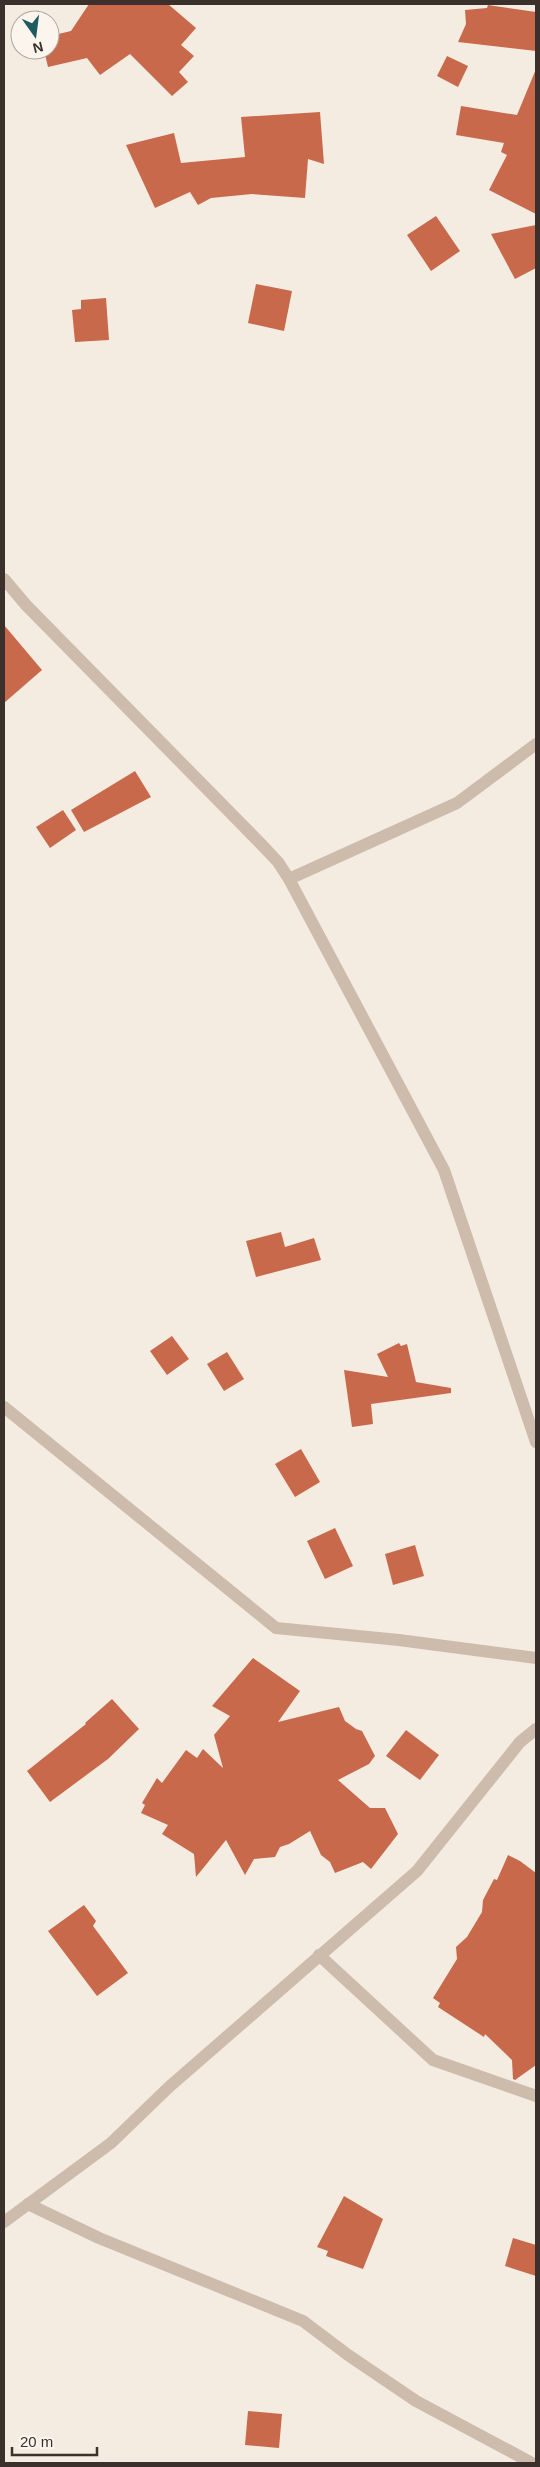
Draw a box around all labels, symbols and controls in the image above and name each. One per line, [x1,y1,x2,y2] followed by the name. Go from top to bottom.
[10,10,60,60] north arrow
[31,39,45,57] text: N
[12,2424,98,2456] scale bar
[20,2433,53,2450] text: 20 m

